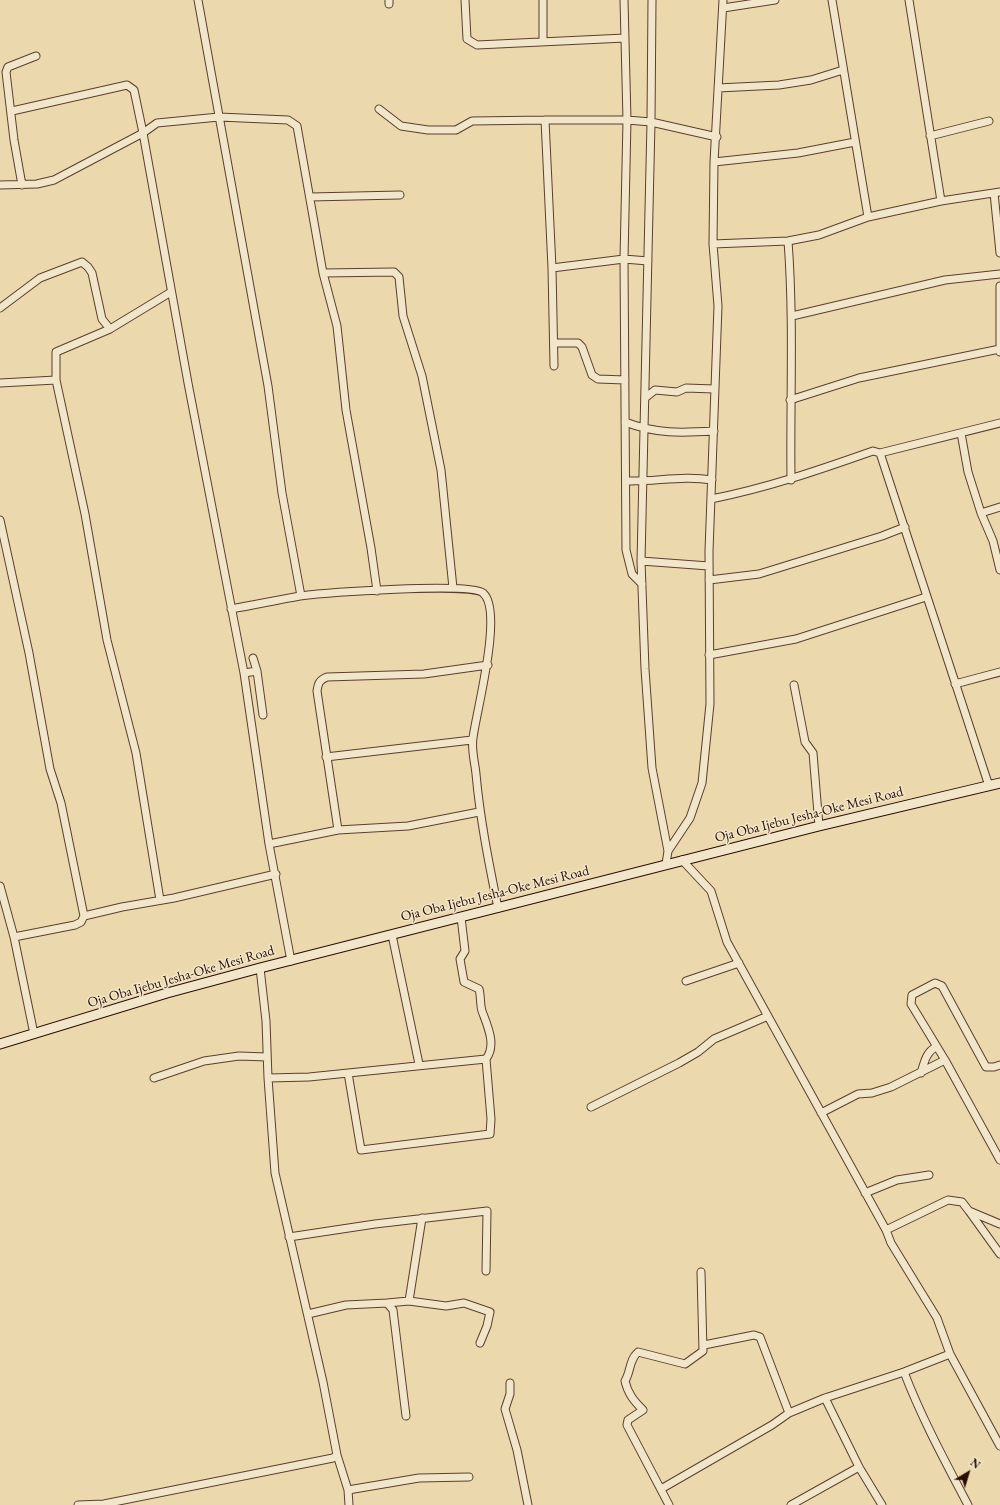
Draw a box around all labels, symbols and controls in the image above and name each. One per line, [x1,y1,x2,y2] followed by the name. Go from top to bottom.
[713,783,905,847] street label: Oja Oba Ijebu Jesha-Oke Mesi Road
[399,862,591,926] street label: Oja Oba Ijebu Jesha-Oke Mesi Road
[86,942,276,1012] street label: Oja Oba Ijebu Jesha-Oke Mesi Road
[948,1453,988,1493] north arrow
[968,1455,983,1472] text: N

